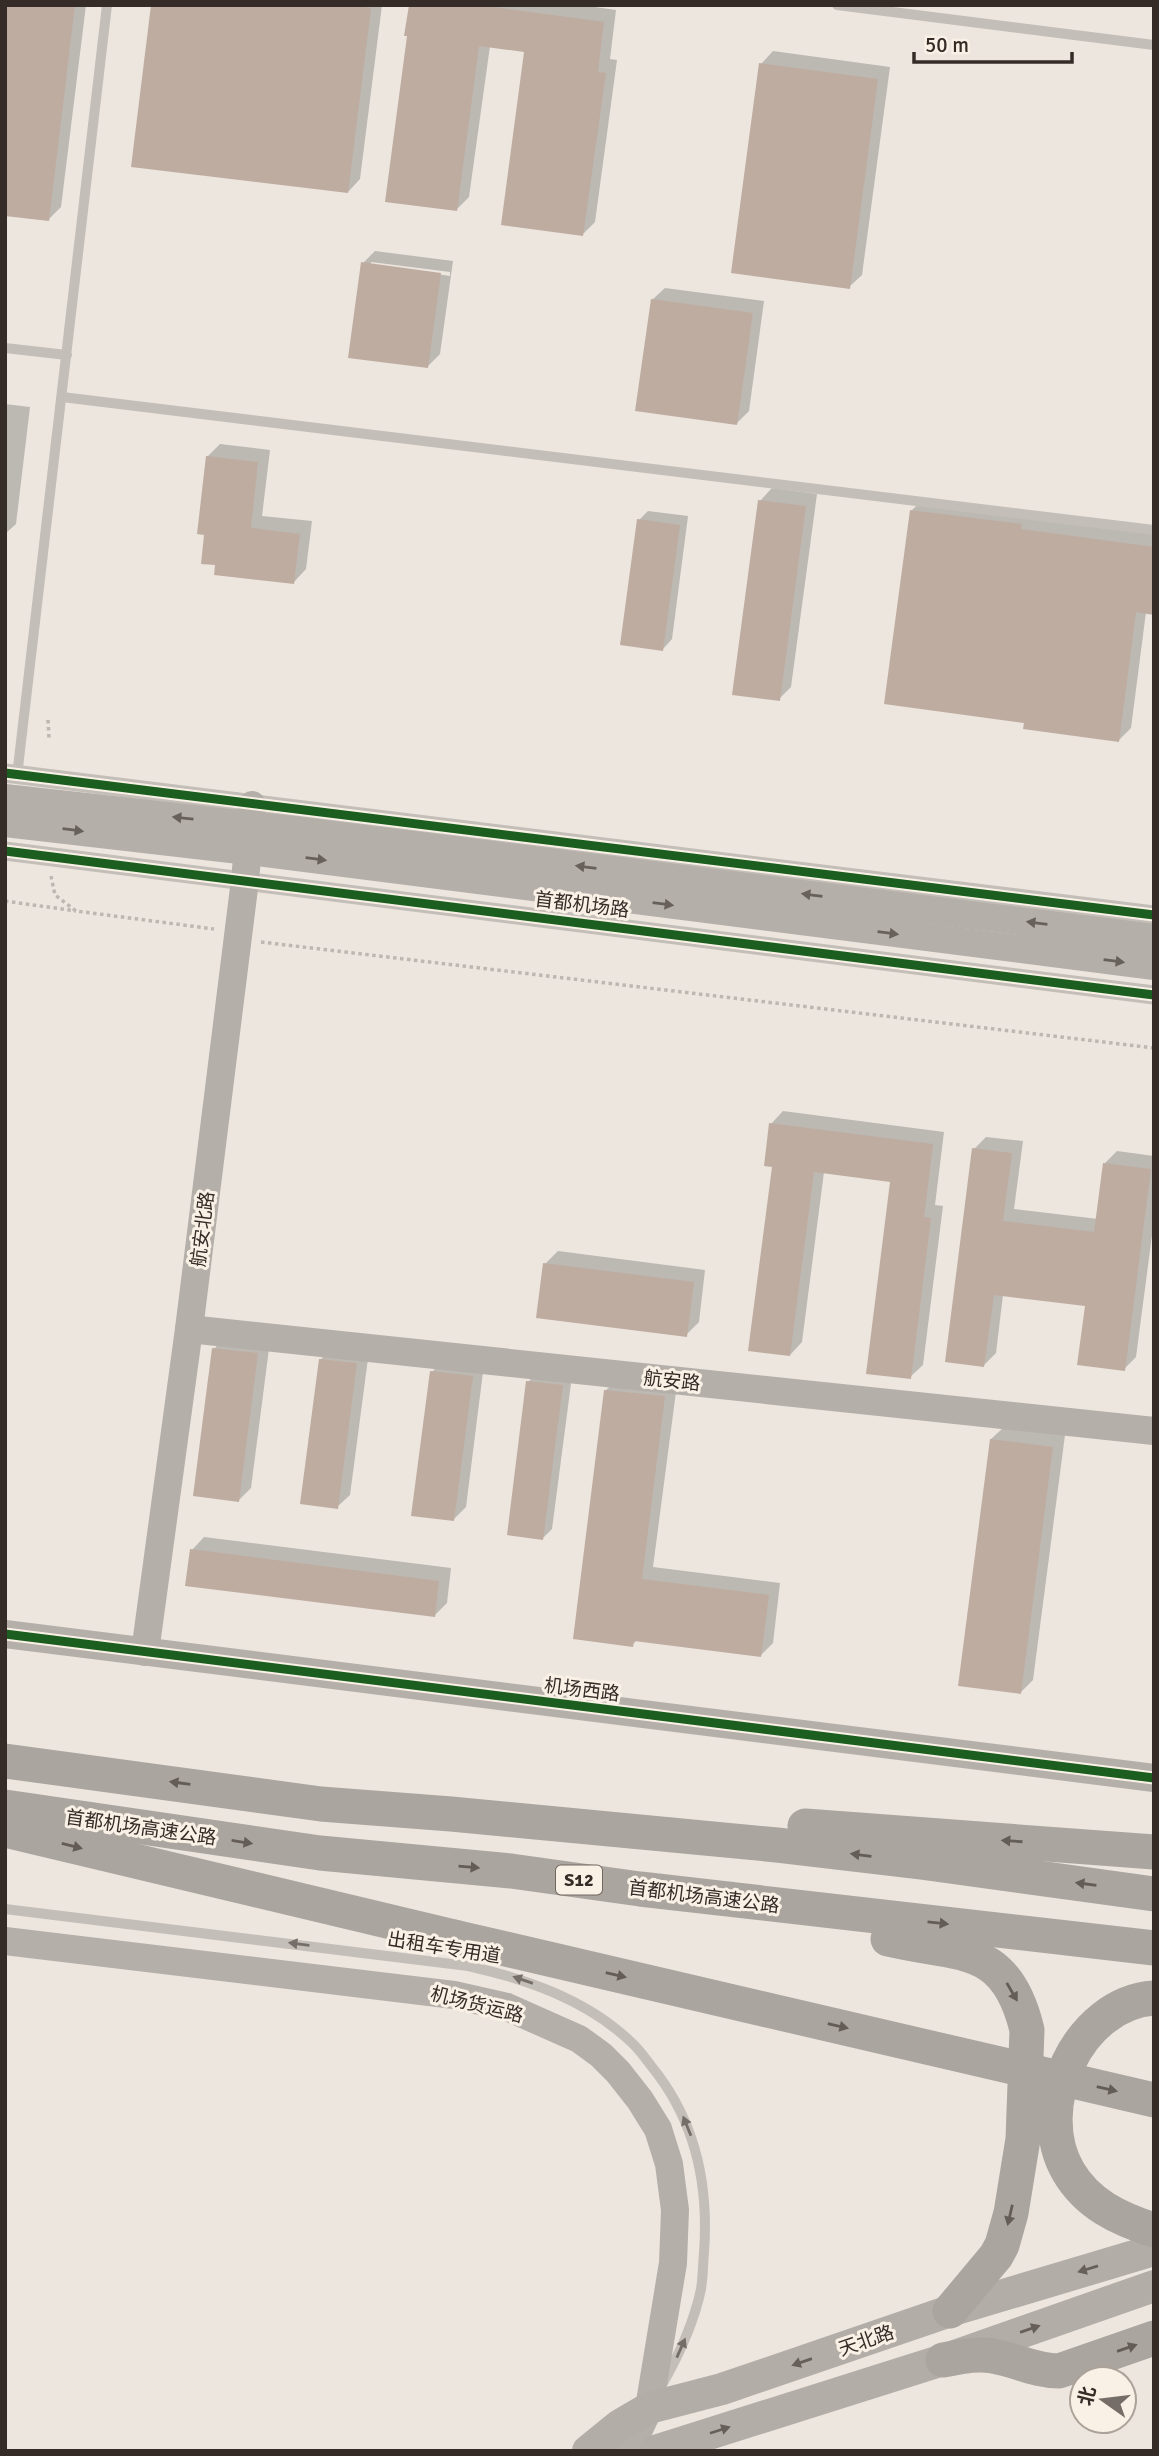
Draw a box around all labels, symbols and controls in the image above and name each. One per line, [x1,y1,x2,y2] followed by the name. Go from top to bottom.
[914,21,1072,65] scale bar
[925,32,969,58] text: 50 m
[172,812,194,823] one-way arrow
[62,825,84,836] one-way arrow
[305,854,327,865] one-way arrow
[575,861,597,872] one-way arrow
[533,887,630,923] street label: 首都机场路
[801,889,823,900] one-way arrow
[652,898,674,909] one-way arrow
[1026,918,1048,929] one-way arrow
[878,927,900,938] one-way arrow
[1103,956,1125,967] one-way arrow
[186,1190,220,1268] street label: 航安北路
[642,1366,702,1396] street label: 航安路
[543,1673,621,1707] street label: 机场西路
[169,1778,191,1789] one-way arrow
[64,1806,218,1850] street label: 首都机场高速公路
[1001,1835,1023,1846] one-way arrow
[232,1837,254,1848] one-way arrow
[61,1841,83,1852] one-way arrow
[849,1849,871,1860] one-way arrow
[458,1861,480,1872] one-way arrow
[556,1866,602,1894] road number: S12
[627,1876,781,1918] street label: 首都机场高速公路
[1075,1879,1097,1890] one-way arrow
[927,1918,949,1929] one-way arrow
[386,1927,502,1969] street label: 出租车专用道
[288,1939,310,1950] one-way arrow
[605,1969,627,1980] one-way arrow
[512,1974,533,1985] one-way arrow
[428,1982,526,2028] street label: 机场货运路
[1006,1982,1018,2001] one-way arrow
[827,2021,849,2032] one-way arrow
[1096,2084,1118,2095] one-way arrow
[682,2116,693,2137] one-way arrow
[1005,2204,1016,2226] one-way arrow
[1078,2265,1099,2275] one-way arrow
[835,2320,897,2362] street label: 天北路
[1019,2323,1040,2334] one-way arrow
[675,2338,687,2358] one-way arrow
[1117,2342,1138,2353] one-way arrow
[791,2357,812,2368] one-way arrow
[1068,2365,1138,2435] north arrow
[1074,2384,1101,2408] text: 北
[710,2424,731,2435] one-way arrow

